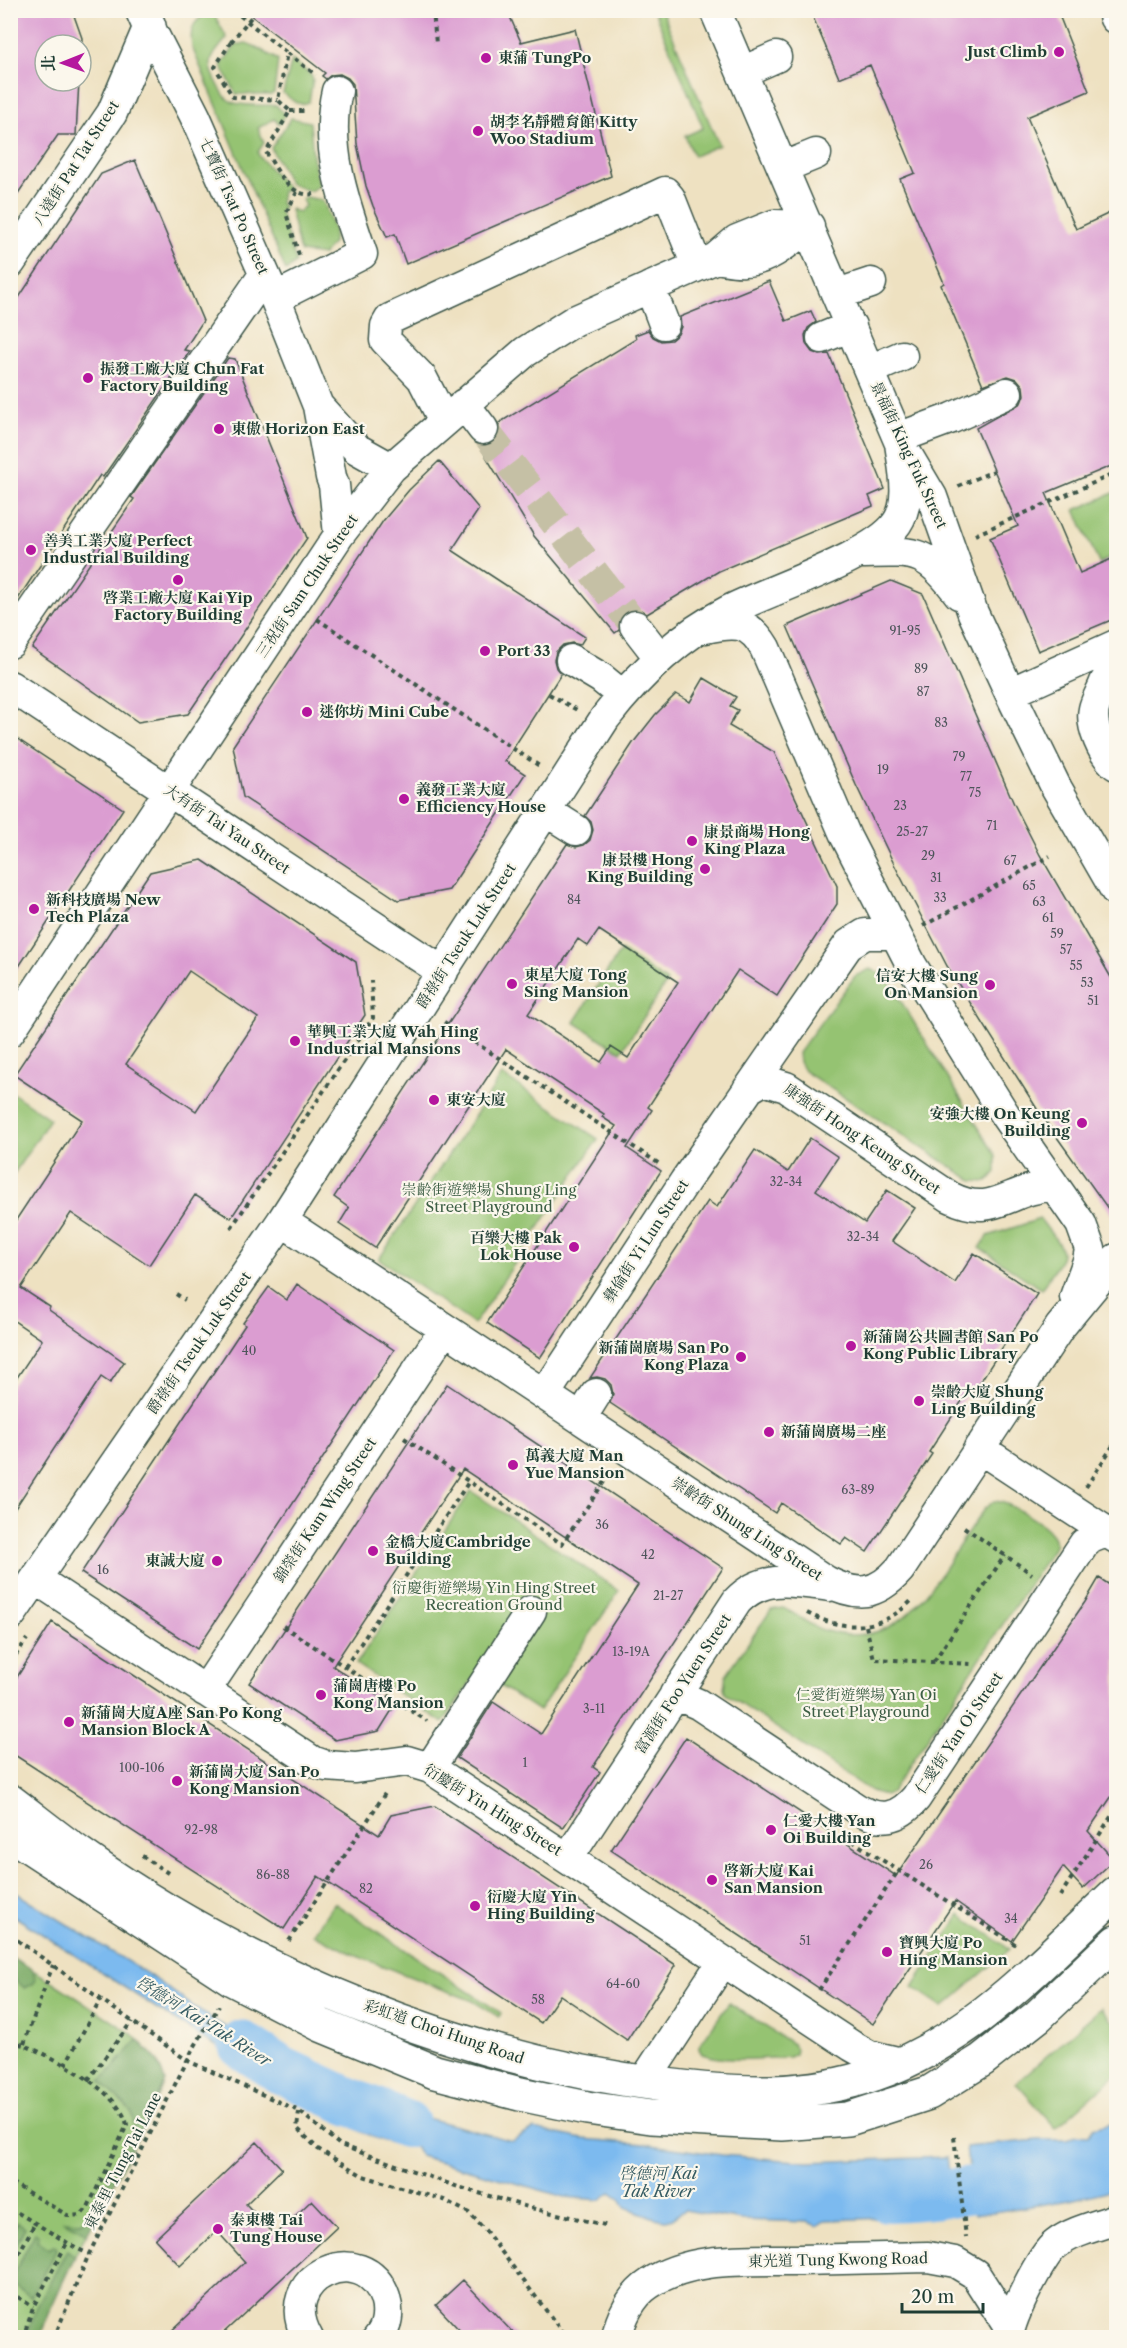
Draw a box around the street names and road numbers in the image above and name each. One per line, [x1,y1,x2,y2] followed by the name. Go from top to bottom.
[28,96,123,229] street label: 八達街 Pat Tat Street
[196,134,274,278] street label: 七寶街 Tsat Po Street
[867,378,952,532] street label: 景福街 King Fuk Street
[251,510,362,661] street label: 三祝街 Sam Chuk Street
[161,779,294,878] street label: 大有街 Tai Yau Street
[411,859,520,1012] street label: 爵祿街 Tseuk Luk Street
[780,1079,945,1198] street label: 康強街 Hong Keung Street
[599,1175,693,1306] street label: 彝倫街 Yi Lun Street
[142,1267,255,1418] street label: 爵祿街 Tseuk Luk Street
[269,1433,381,1586] street label: 錦榮街 Kam Wing Street
[668,1473,827,1585] street label: 崇齡街 Shung Ling Street
[630,1610,735,1757] street label: 富源街 Foo Yuen Street
[911,1668,1007,1797] street label: 仁愛街 Yan Oi Street
[421,1759,566,1860] street label: 衍慶街 Yin Hing Street
[362,1995,527,2068] street label: 彩虹道 Choi Hung Road
[80,2089,165,2233] street label: 東泰里 Tung Tai Lane
[748,2248,928,2271] street label: 東光道 Tung Kwong Road

